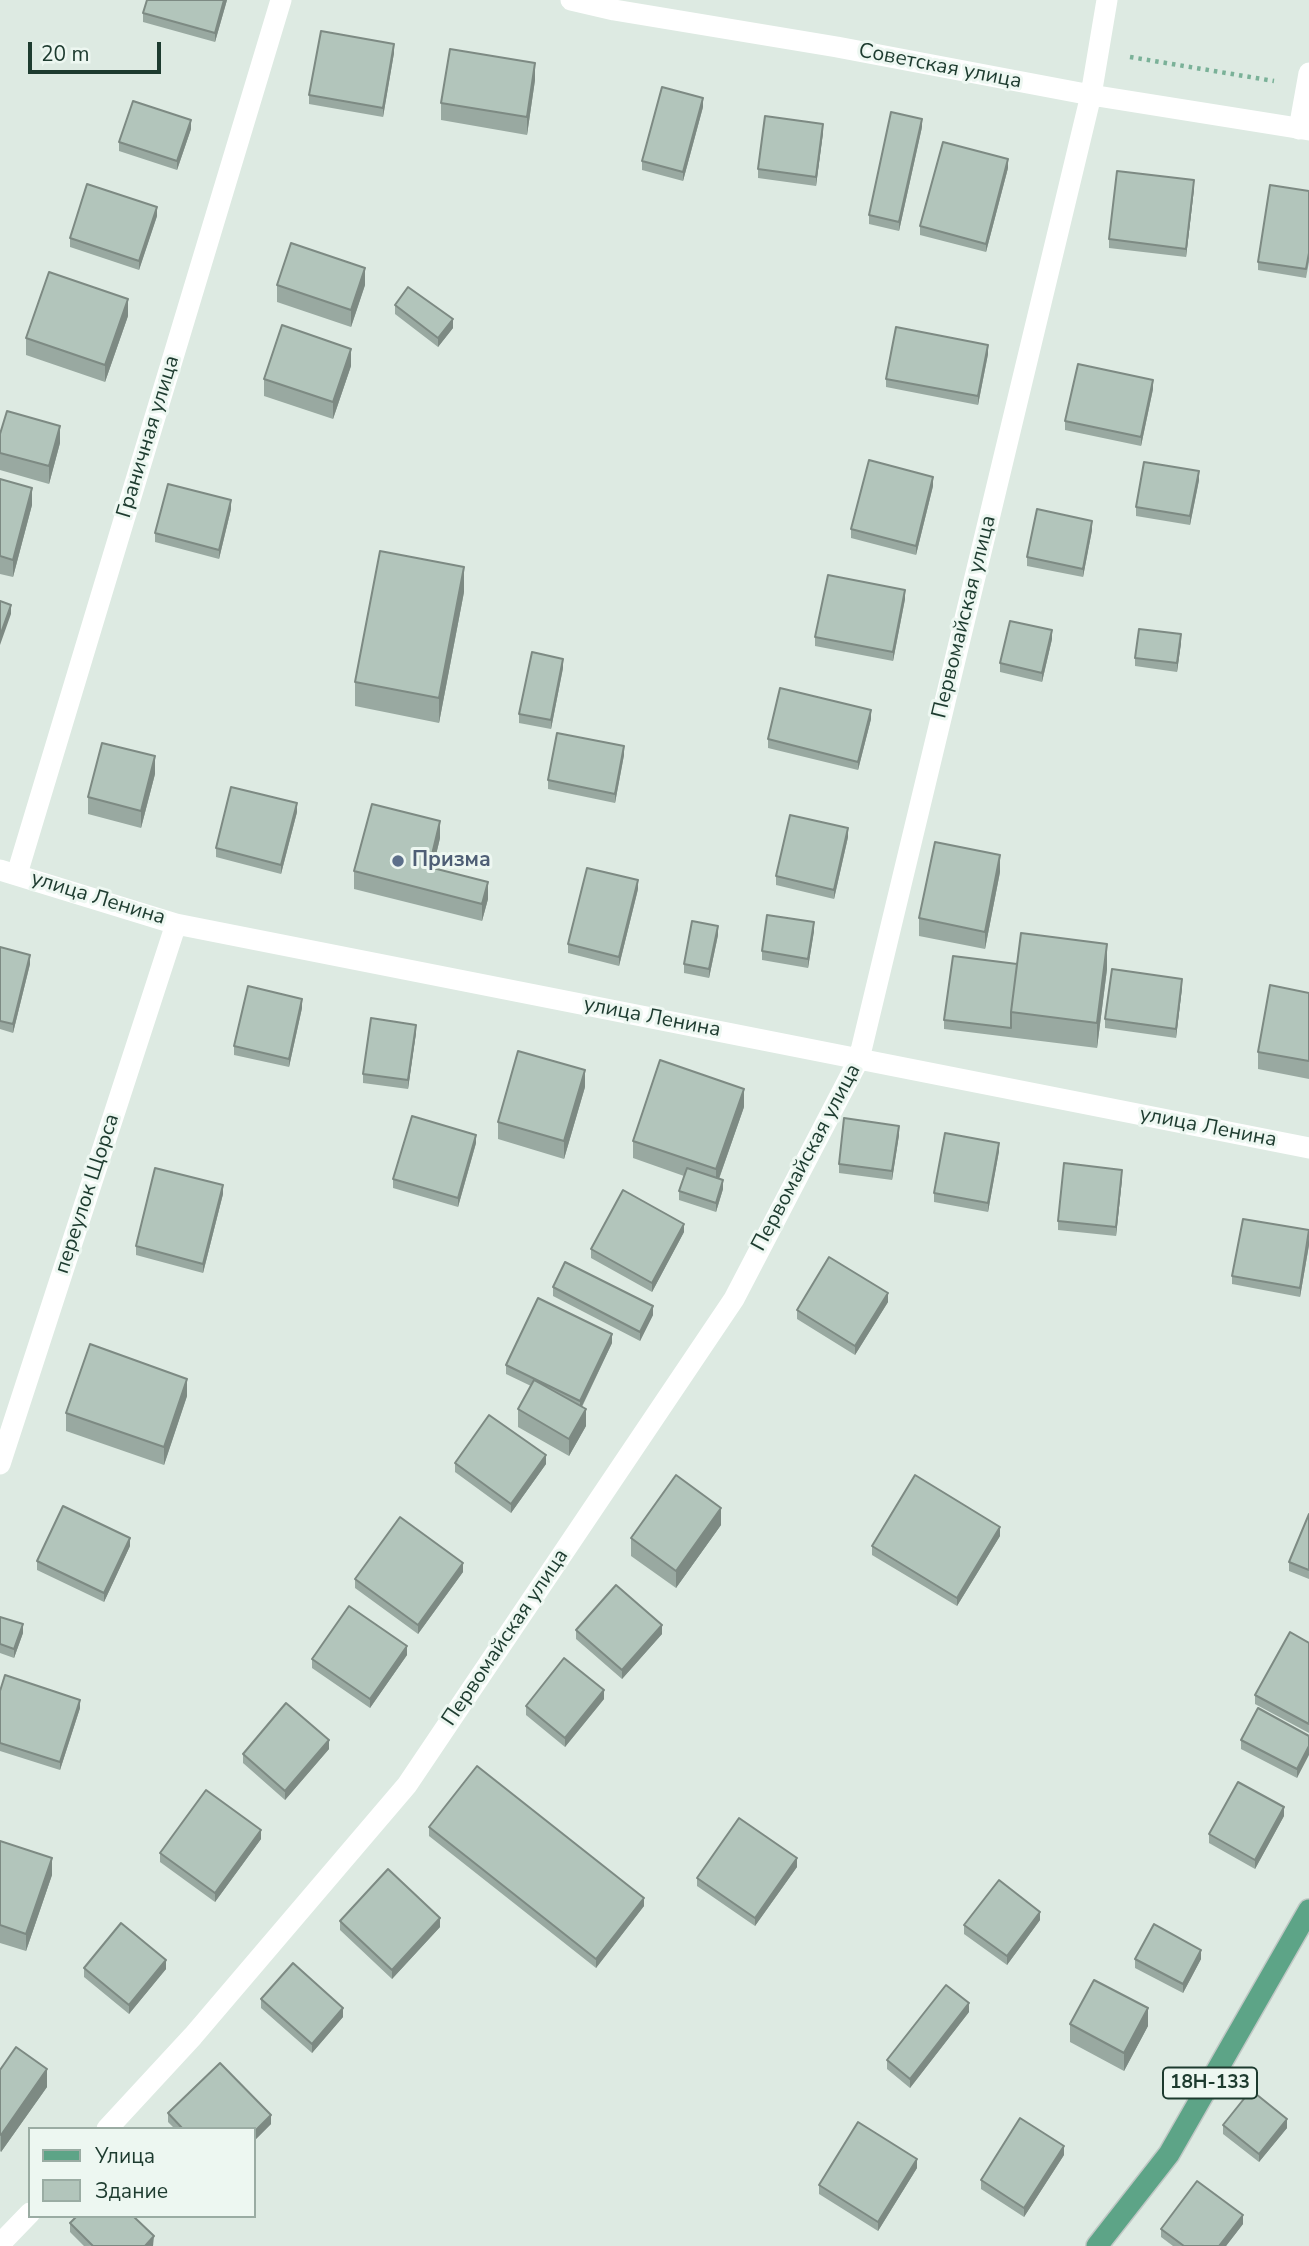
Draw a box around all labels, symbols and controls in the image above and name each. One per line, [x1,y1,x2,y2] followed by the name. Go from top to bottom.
[32,28,164,72] scale bar
[856,39,1024,95] street label: Советская улица
[41,40,90,68] text: 20 m
[112,353,186,521] street label: Граничная улица
[928,513,1002,721] street label: Первомайская улица
[412,848,491,874] place label: Призма
[390,853,406,869] marker: Призма
[28,867,168,931] street label: улица Ленина
[581,992,723,1044] street label: улица Ленина
[747,1060,867,1256] street label: Первомайская улица
[1137,1102,1279,1154] street label: улица Ленина
[50,1111,126,1277] street label: переулок Щорса
[437,1545,575,1731] street label: Первомайская улица
[1163,2068,1257,2098] road number: 18Н-133
[28,2127,256,2218] legend
[95,2142,155,2170] text: Улица
[95,2177,168,2205] text: Здание

